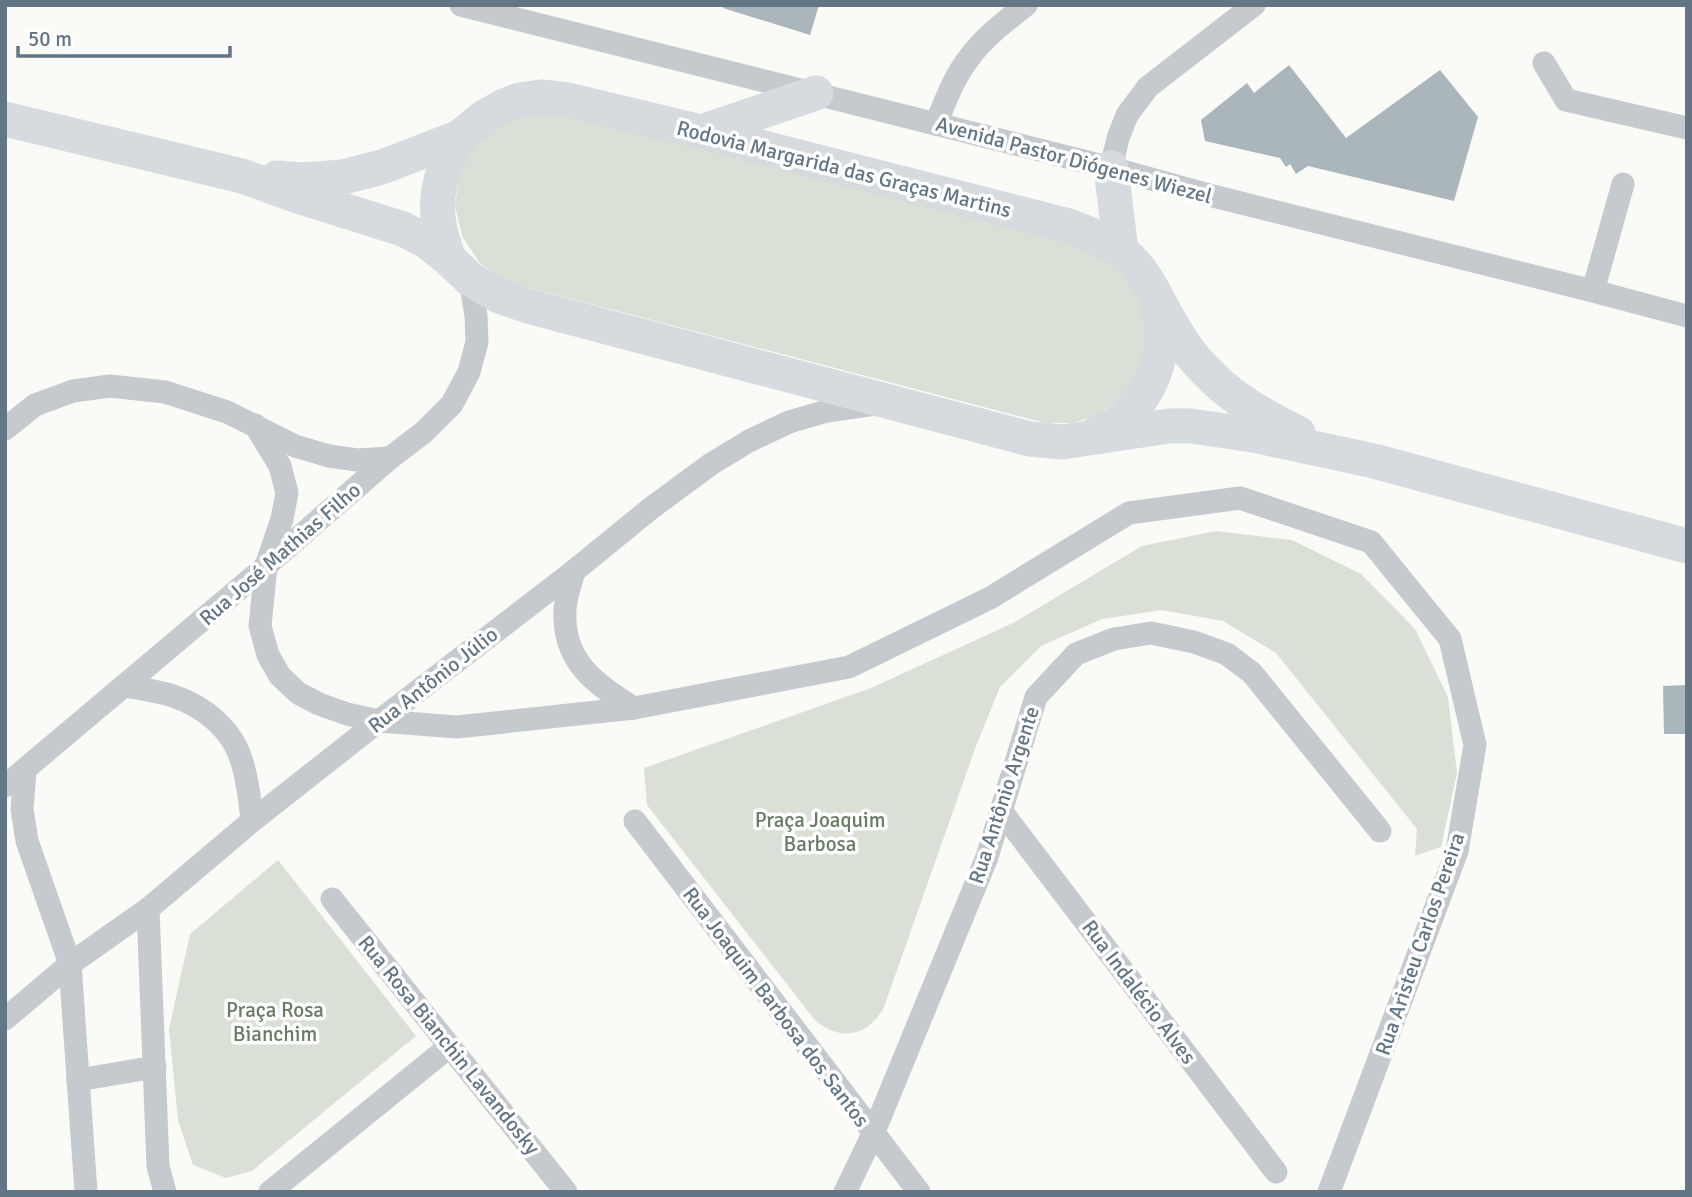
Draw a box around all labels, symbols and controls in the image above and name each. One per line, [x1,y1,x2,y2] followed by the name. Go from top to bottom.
[18,14,229,58] scale bar
[28,26,72,52] text: 50 m
[933,111,1215,209] street label: Avenida Pastor Diógenes Wiezel
[674,115,1014,223] street label: Rodovia Margarida das Graças Martins
[194,477,366,631] street label: Rua José Mathias Filho
[363,621,503,739] street label: Rua Antônio Júlio
[963,703,1045,887] street label: Rua Antônio Argente
[755,807,885,857] park label: Praça Joaquim Barbosa
[1370,829,1470,1059] street label: Rua Aristeu Carlos Pereira
[677,882,875,1132] street label: Rua Joaquim Barbosa dos Santos
[1076,915,1202,1069] street label: Rua Indalécio Alves
[353,930,546,1160] street label: Rua Rosa Bianchin Lavandosky
[226,997,324,1047] park label: Praça Rosa Bianchim

